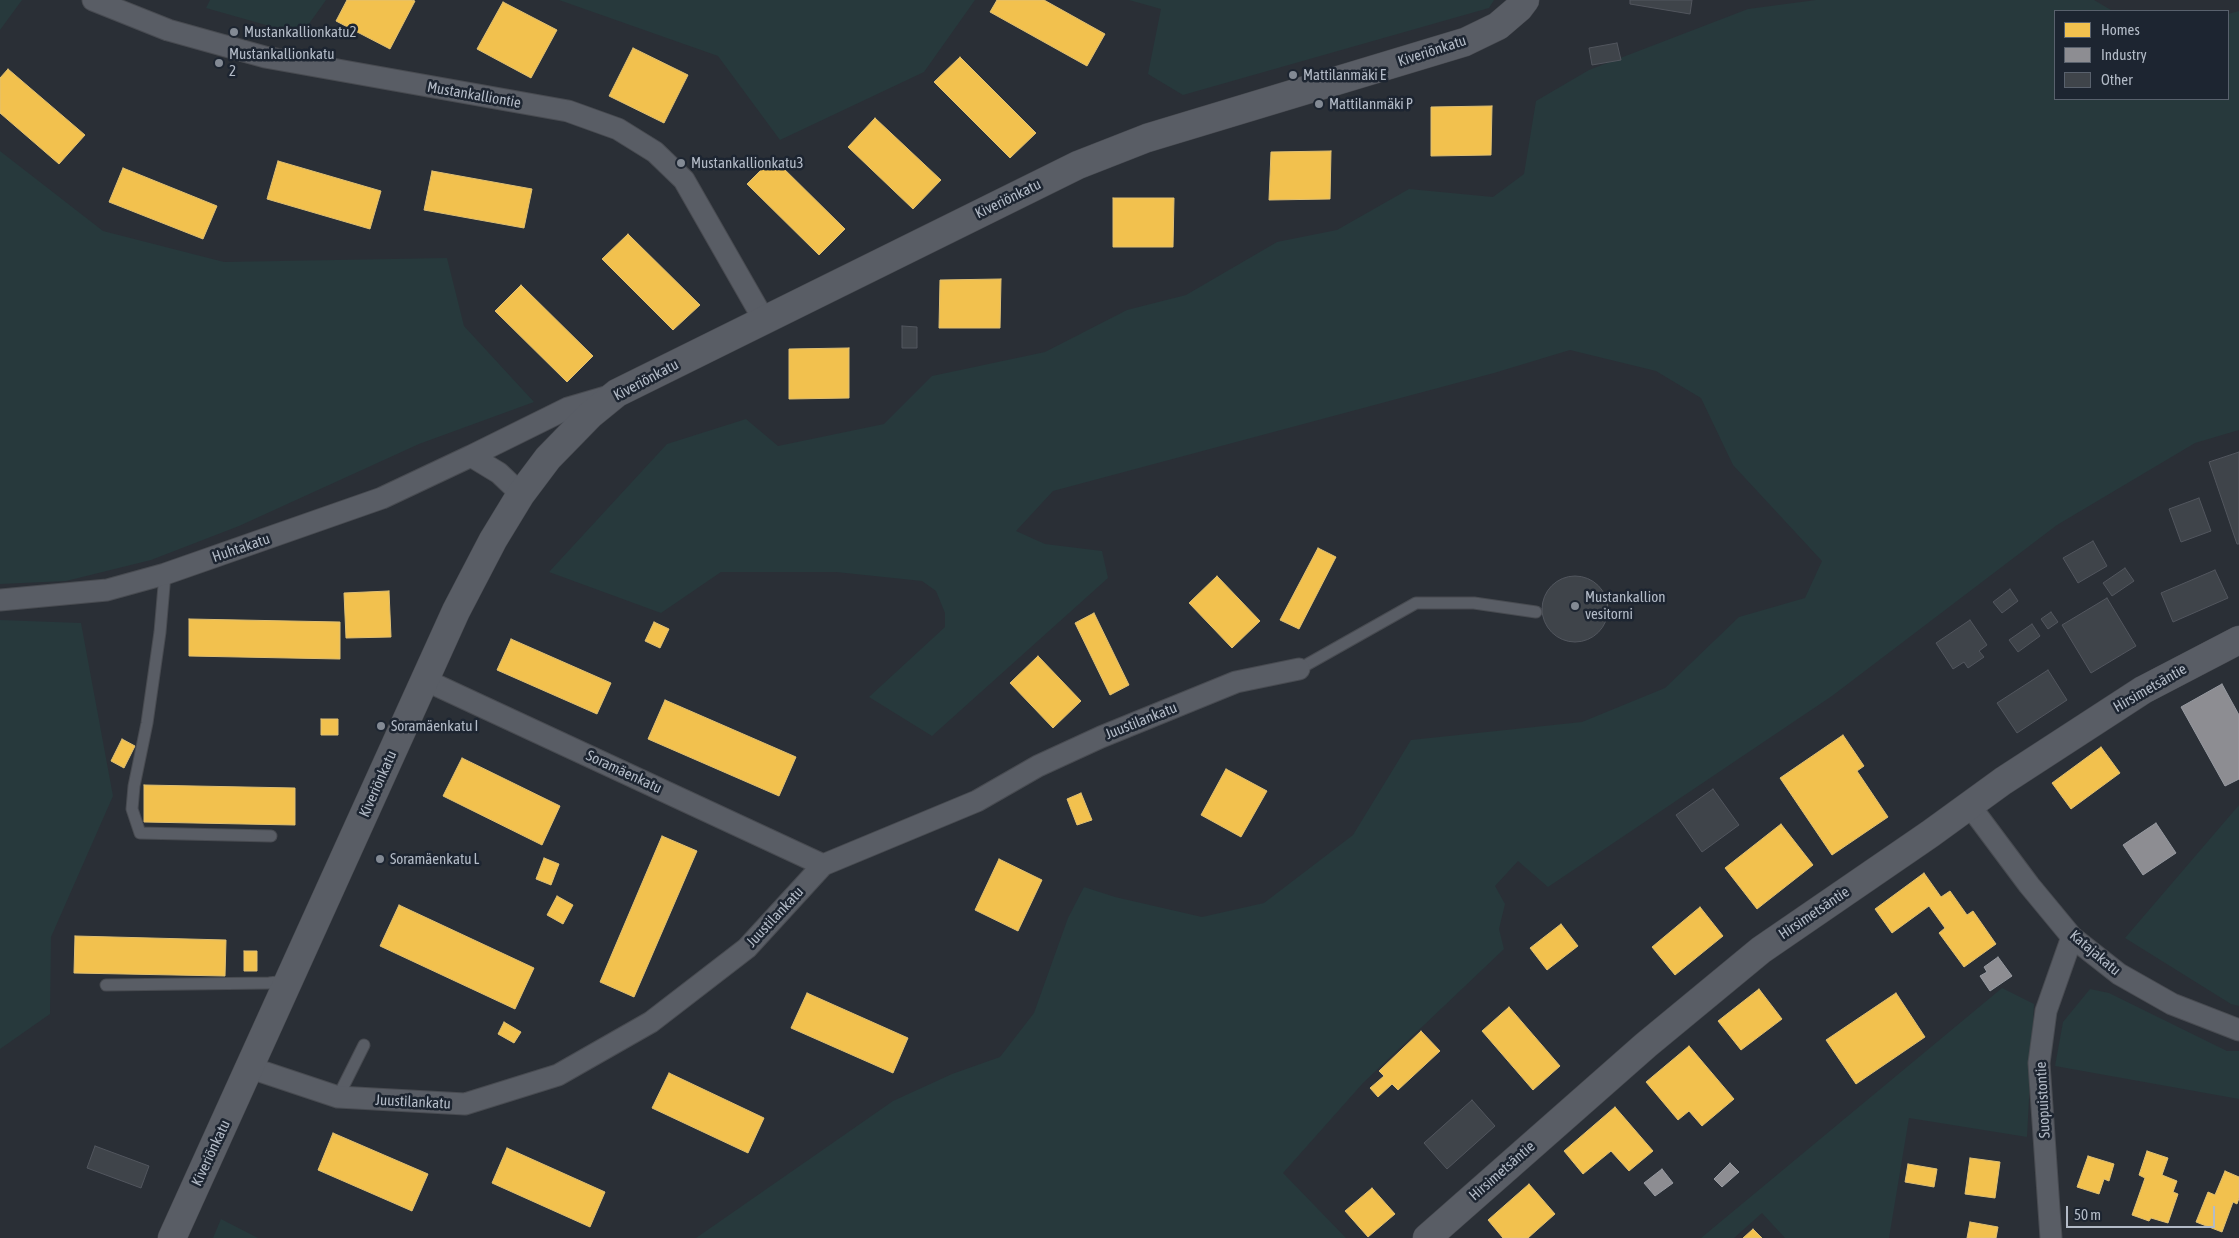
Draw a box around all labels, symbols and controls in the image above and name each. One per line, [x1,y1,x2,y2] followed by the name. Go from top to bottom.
[2054,10,2229,100] legend
[2101,21,2140,38] text: Homes
[244,23,357,41] place label: Mustankallionkatu2
[228,26,240,38] marker: Mustankallionkatu2
[1395,31,1469,71] street label: Kiveriönkatu
[229,45,335,80] place label: Mustankallionkatu 2
[2101,46,2147,63] text: Industry
[213,57,225,69] marker: Mustankallionkatu 2
[1303,66,1386,84] place label: Mattilanmäki E
[1287,69,1299,81] marker: Mattilanmäki E
[2101,71,2133,88] text: Other
[426,78,522,112] street label: Mustankalliontie
[1329,95,1413,113] place label: Mattilanmäki P
[1313,98,1325,110] marker: Mattilanmäki P
[691,154,804,172] place label: Mustankallionkatu3
[675,157,687,169] marker: Mustankallionkatu3
[972,175,1044,223] street label: Kiveriönkatu
[610,355,682,405] street label: Kiveriönkatu
[210,530,272,566] street label: Huhtakatu
[1585,588,1665,623] place label: Mustankallion vesitorni
[1569,600,1581,612] marker: Mustankallion vesitorni
[2110,660,2190,716] street label: Hirsimetsäntie
[1103,698,1179,744] street label: Juustilankatu
[391,717,478,735] place label: Soramäenkatu I
[375,720,387,732] marker: Soramäenkatu I
[583,747,665,797] street label: Soramäenkatu
[355,748,401,820] street label: Kiveriönkatu
[390,850,479,868] place label: Soramäenkatu L
[374,853,386,865] marker: Soramäenkatu L
[743,883,807,951] street label: Juustilankatu
[1775,883,1853,943] street label: Hirsimetsäntie
[2066,927,2124,979] street label: Katajakatu
[2032,1061,2054,1139] street label: Suopuistontie
[375,1091,451,1113] street label: Juustilankatu
[188,1117,234,1189] street label: Kiveriönkatu
[1465,1138,1539,1204] street label: Hirsimetsäntie
[2069,1196,2218,1228] scale bar
[2074,1206,2101,1223] text: 50 m

